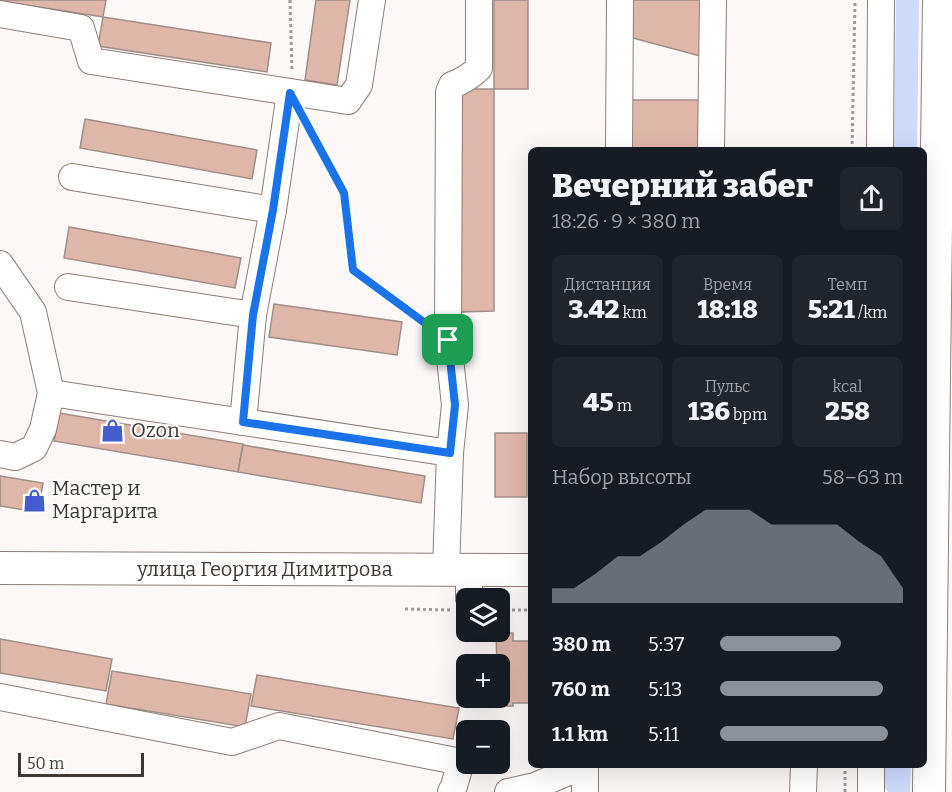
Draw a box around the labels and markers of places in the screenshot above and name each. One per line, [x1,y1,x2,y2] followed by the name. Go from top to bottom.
[422,314,473,365] pin
[100,417,126,443] shop icon: Ozon
[131,418,180,442] place label: Ozon
[52,476,158,523] place label: Мастер и Маргарита
[21,487,47,513] shop icon: Мастер и Маргарита

